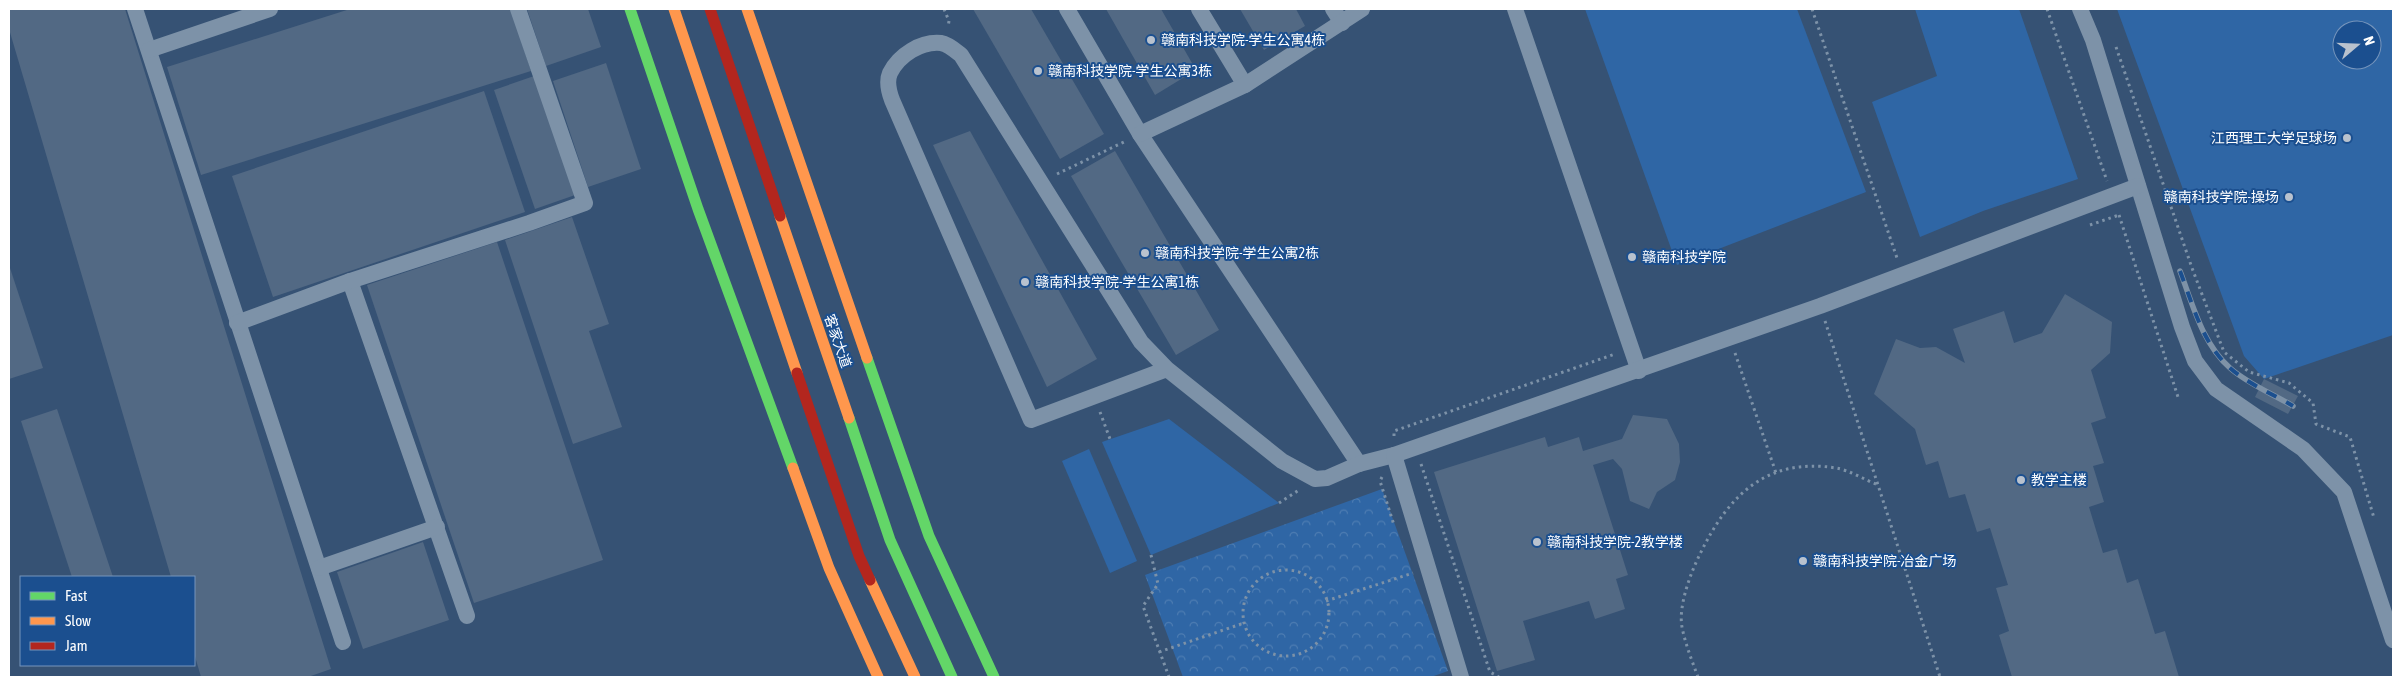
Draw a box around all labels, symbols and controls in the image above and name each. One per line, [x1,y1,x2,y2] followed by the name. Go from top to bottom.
[2332,20,2382,70] north arrow
[1161,32,1325,48] place label: 赣南科技学院-学生公寓4栋
[1145,34,1157,46] marker: 赣南科技学院-学生公寓4栋
[2360,34,2378,47] text: N
[1048,63,1212,79] place label: 赣南科技学院-学生公寓3栋
[1032,65,1044,77] marker: 赣南科技学院-学生公寓3栋
[2211,130,2337,146] place label: 江西理工大学足球场
[2341,132,2353,144] marker: 江西理工大学足球场
[2164,189,2279,205] place label: 赣南科技学院-操场
[2283,191,2295,203] marker: 赣南科技学院-操场
[1155,245,1319,261] place label: 赣南科技学院-学生公寓2栋
[1139,247,1151,259] marker: 赣南科技学院-学生公寓2栋
[1642,249,1726,265] place label: 赣南科技学院
[1626,251,1638,263] marker: 赣南科技学院
[1035,274,1199,290] place label: 赣南科技学院-学生公寓1栋
[1019,276,1031,288] marker: 赣南科技学院-学生公寓1栋
[821,312,855,370] street label: 客家大道
[2031,472,2087,488] place label: 教学主楼
[2015,474,2027,486] marker: 教学主楼
[1547,534,1683,550] place label: 赣南科技学院-2教学楼
[1531,536,1543,548] marker: 赣南科技学院-2教学楼
[1813,553,1957,569] place label: 赣南科技学院-冶金广场
[1797,555,1809,567] marker: 赣南科技学院-冶金广场
[20,576,195,666] legend
[65,587,87,604] text: Fast
[65,612,91,629] text: Slow
[65,637,88,654] text: Jam

